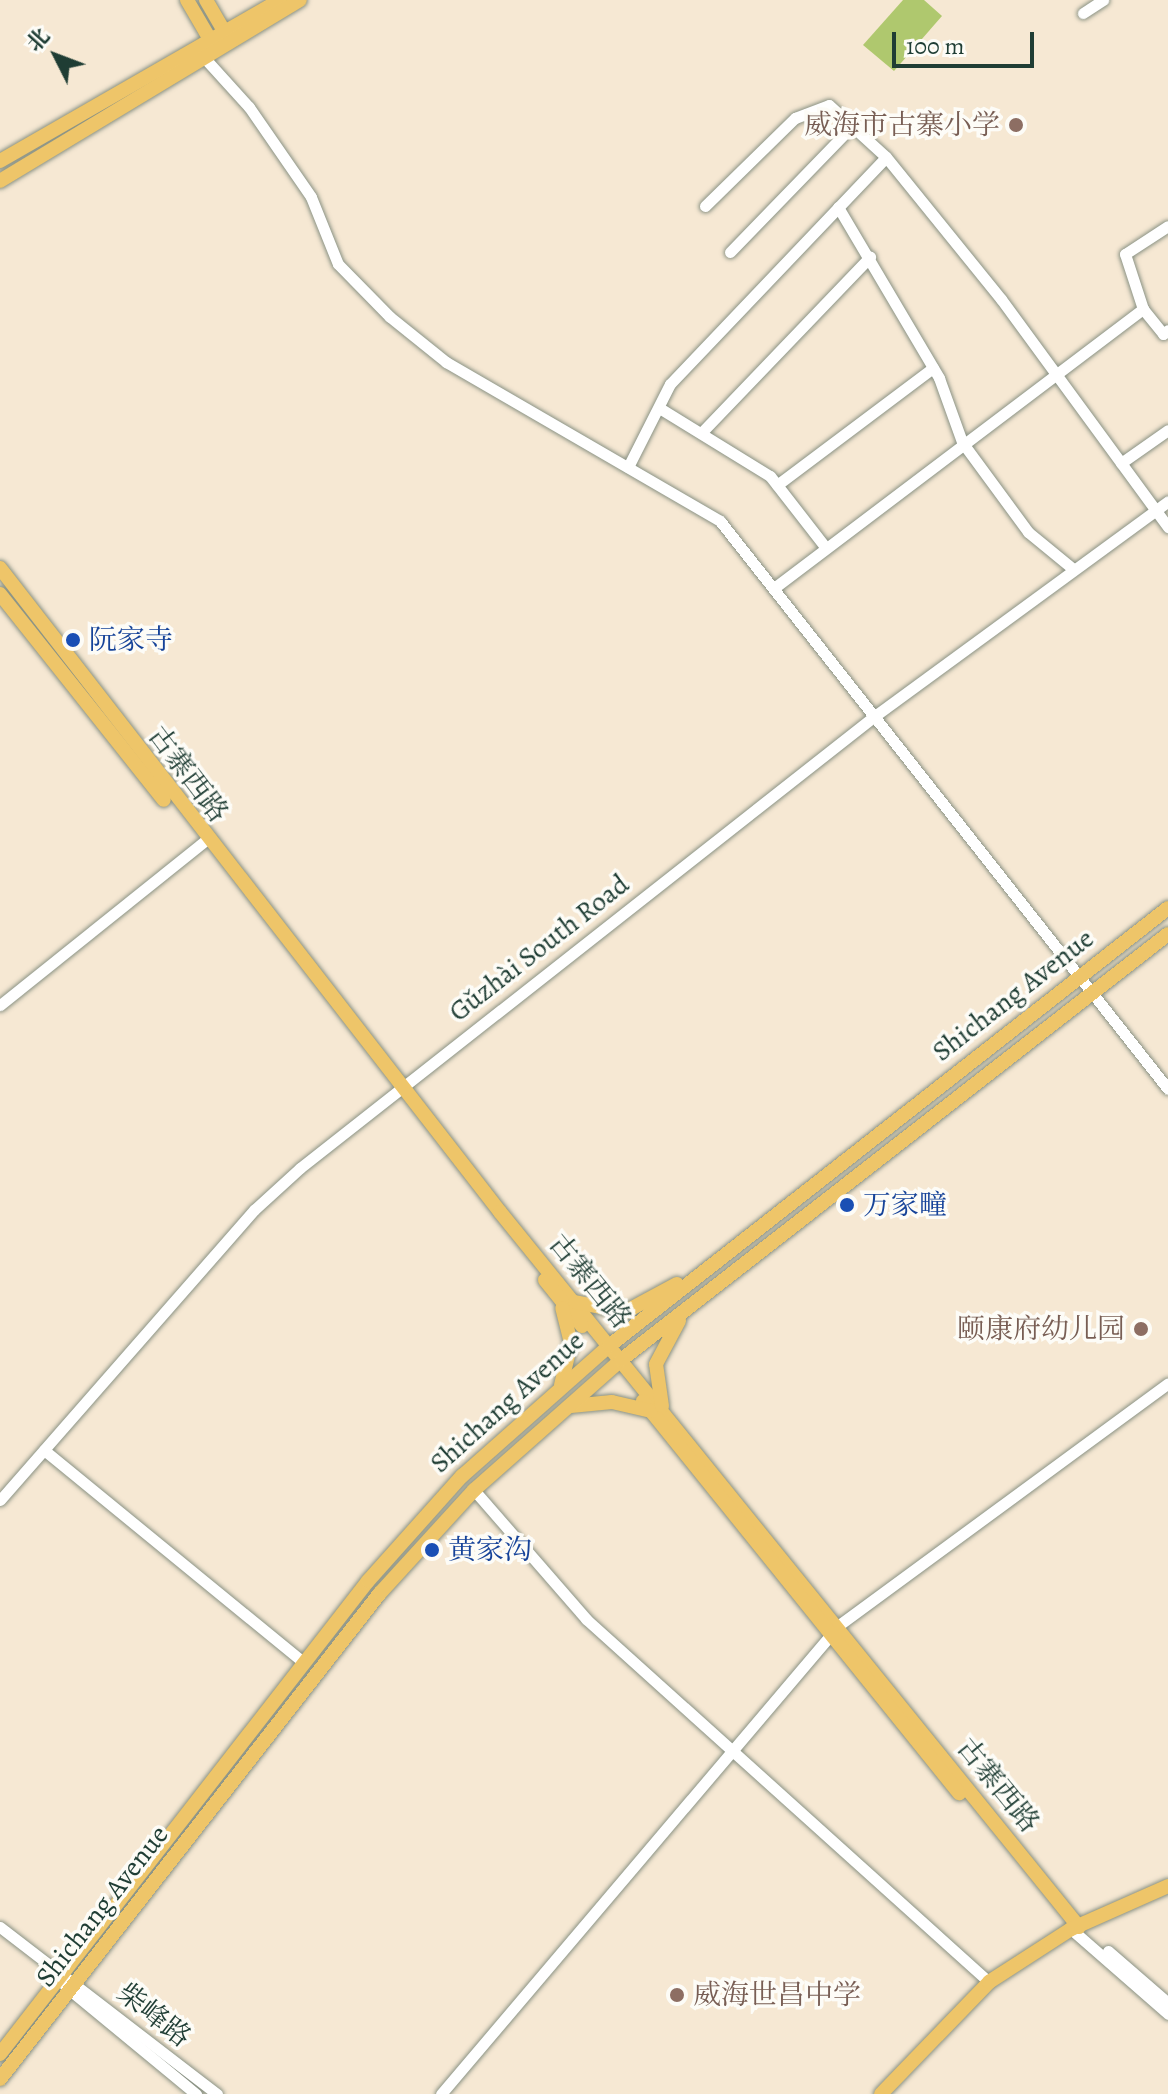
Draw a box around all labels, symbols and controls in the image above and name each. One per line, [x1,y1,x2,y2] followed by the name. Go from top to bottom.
[16,16,96,96] north arrow
[896,16,1038,66] scale bar
[20,22,57,58] text: 北
[906,30,965,62] text: 100 m
[804,108,1000,142] place label: 威海市古寨小学
[1007,116,1025,134] marker: 威海市古寨小学
[89,623,173,657] place label: 阮家寺
[64,631,82,649] marker: 阮家寺
[141,719,235,829] street label: 古寨西路
[442,867,636,1029] street label: Gǔzhài South Road
[926,922,1100,1068] street label: Shichang Avenue
[863,1188,947,1222] place label: 万家疃
[838,1196,856,1214] marker: 万家疃
[542,1227,638,1335] street label: 古寨西路
[957,1312,1125,1346] place label: 颐康府幼儿园
[1132,1320,1150,1338] marker: 颐康府幼儿园
[423,1324,591,1480] street label: Shichang Avenue
[448,1533,532,1567] place label: 黄家沟
[423,1541,441,1559] marker: 黄家沟
[950,1731,1046,1839] street label: 古寨西路
[29,1819,175,1993] street label: Shichang Avenue
[111,1976,197,2054] street label: 柴峰路
[693,1978,861,2012] place label: 威海世昌中学
[668,1986,686,2004] marker: 威海世昌中学

